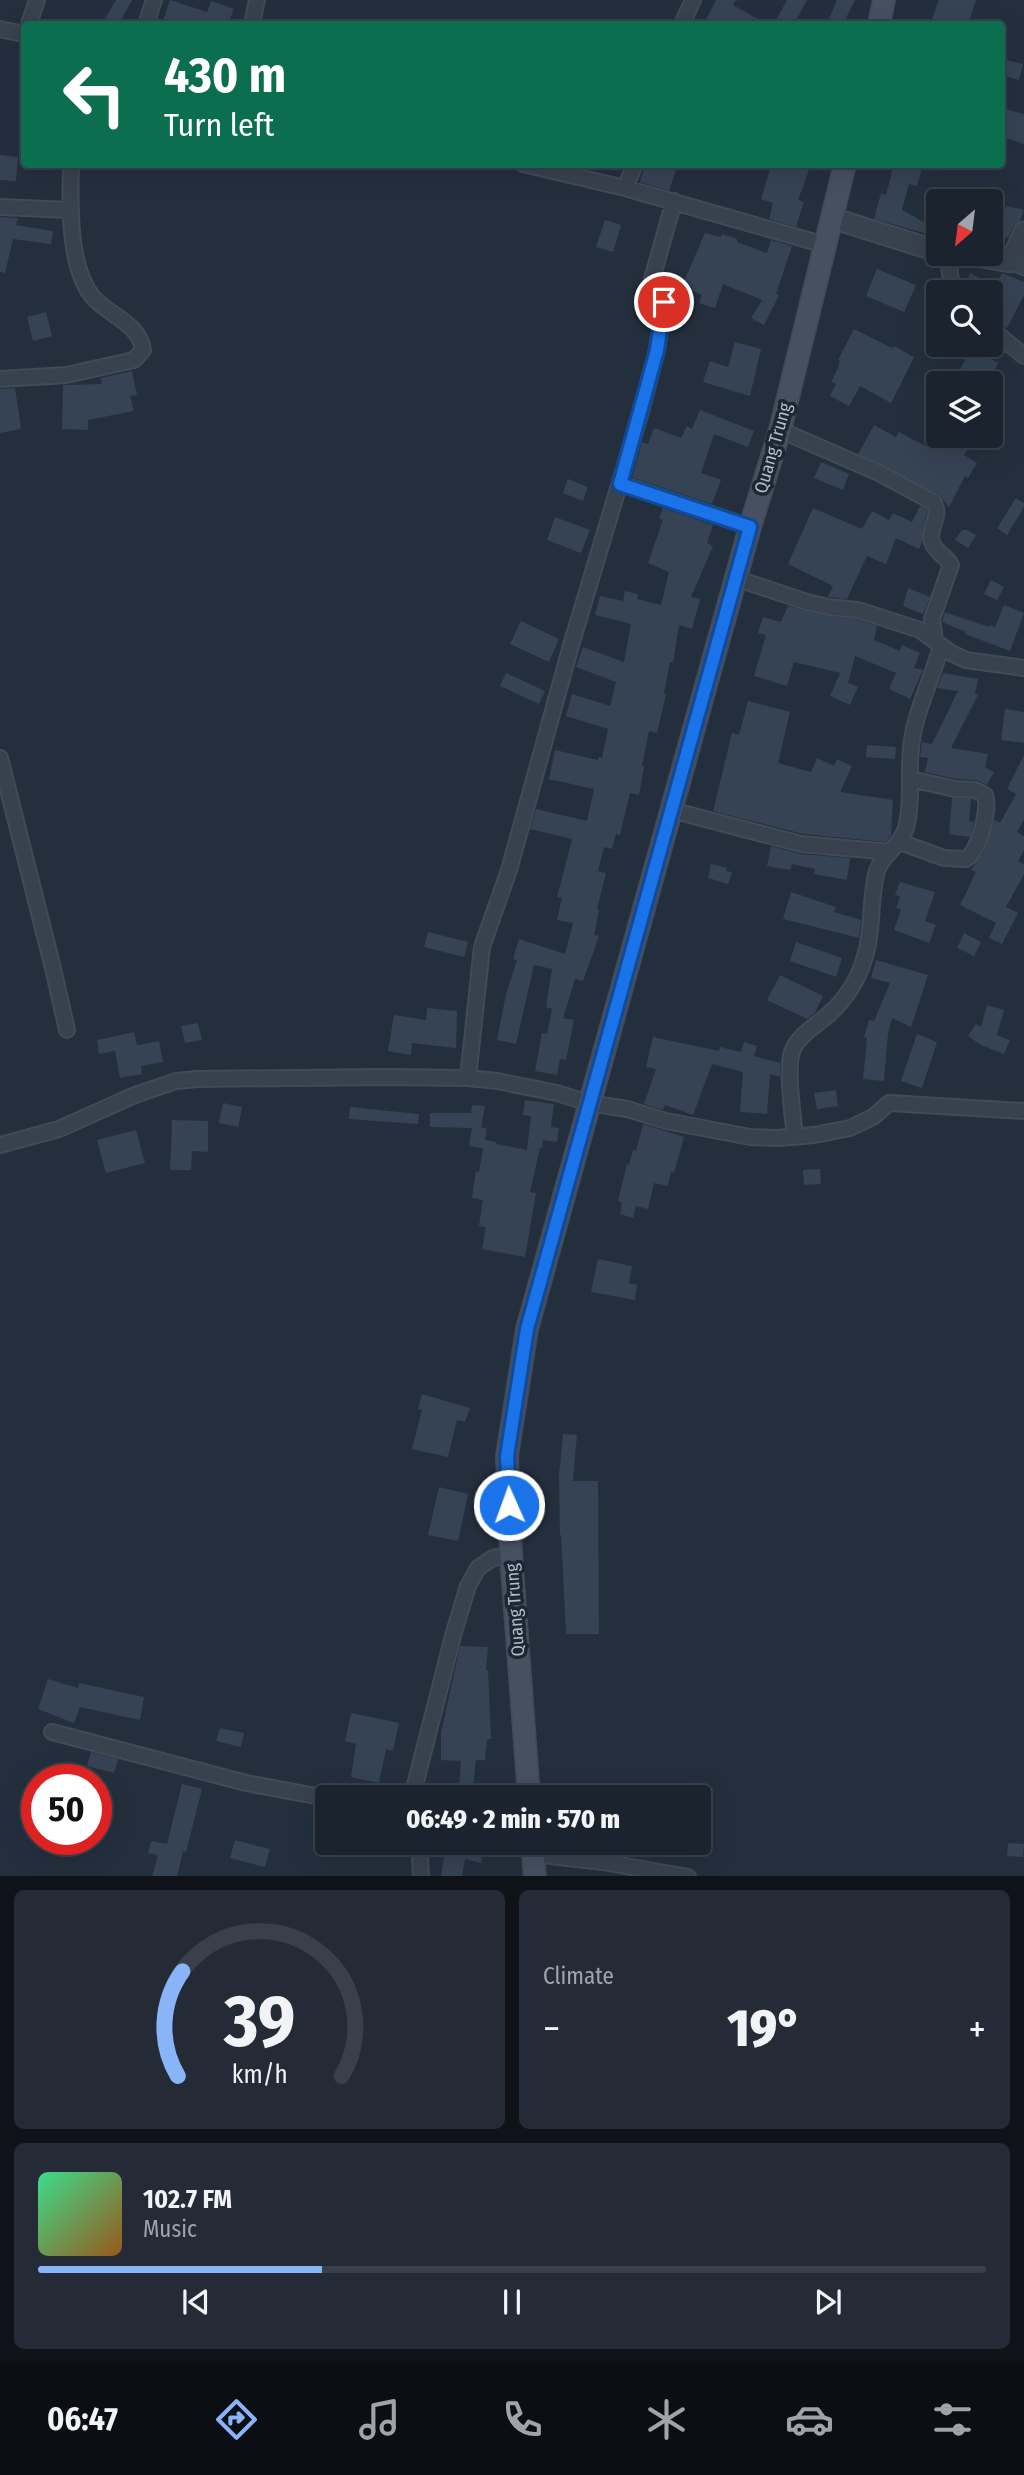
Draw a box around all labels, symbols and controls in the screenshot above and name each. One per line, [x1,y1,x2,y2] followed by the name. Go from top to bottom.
[164,46,286,105] text: 430 m
[49,49,140,140] icon: left
[164,106,274,144] text: Turn left
[926,189,1003,266] north arrow
[926,189,1003,448] map controls
[634,272,694,332] pin
[926,280,1003,357] button: search
[645,283,683,321] icon: arrive
[926,371,1003,448] button: layers
[750,400,797,496] street label: Quang Trung
[472,1468,546,1542] position arrow
[501,1562,529,1657] street label: Quang Trung
[21,1764,112,1855] speed limit sign: 50
[406,1804,620,1835] text: 06:49 · 2 min · 570 m
[543,1962,614,1990] text: Climate
[223,1978,295,2065] text: 39
[727,1997,802,2060] text: 19°
[543,2006,560,2052] text: −
[969,2006,986,2052] text: +
[232,2059,287,2089] text: km/h
[143,2184,232,2215] text: 102.7 FM
[143,2215,197,2243] text: Music
[177,2283,215,2321] icon: previous
[493,2283,531,2321] icon: pause
[809,2283,847,2321] icon: next
[212,2395,261,2444] icon: directions
[355,2395,404,2444] icon: music
[498,2395,547,2444] icon: phone
[642,2395,691,2444] icon: climate
[785,2395,834,2444] icon: car
[928,2395,977,2444] icon: filters
[47,2400,118,2438] text: 06:47

